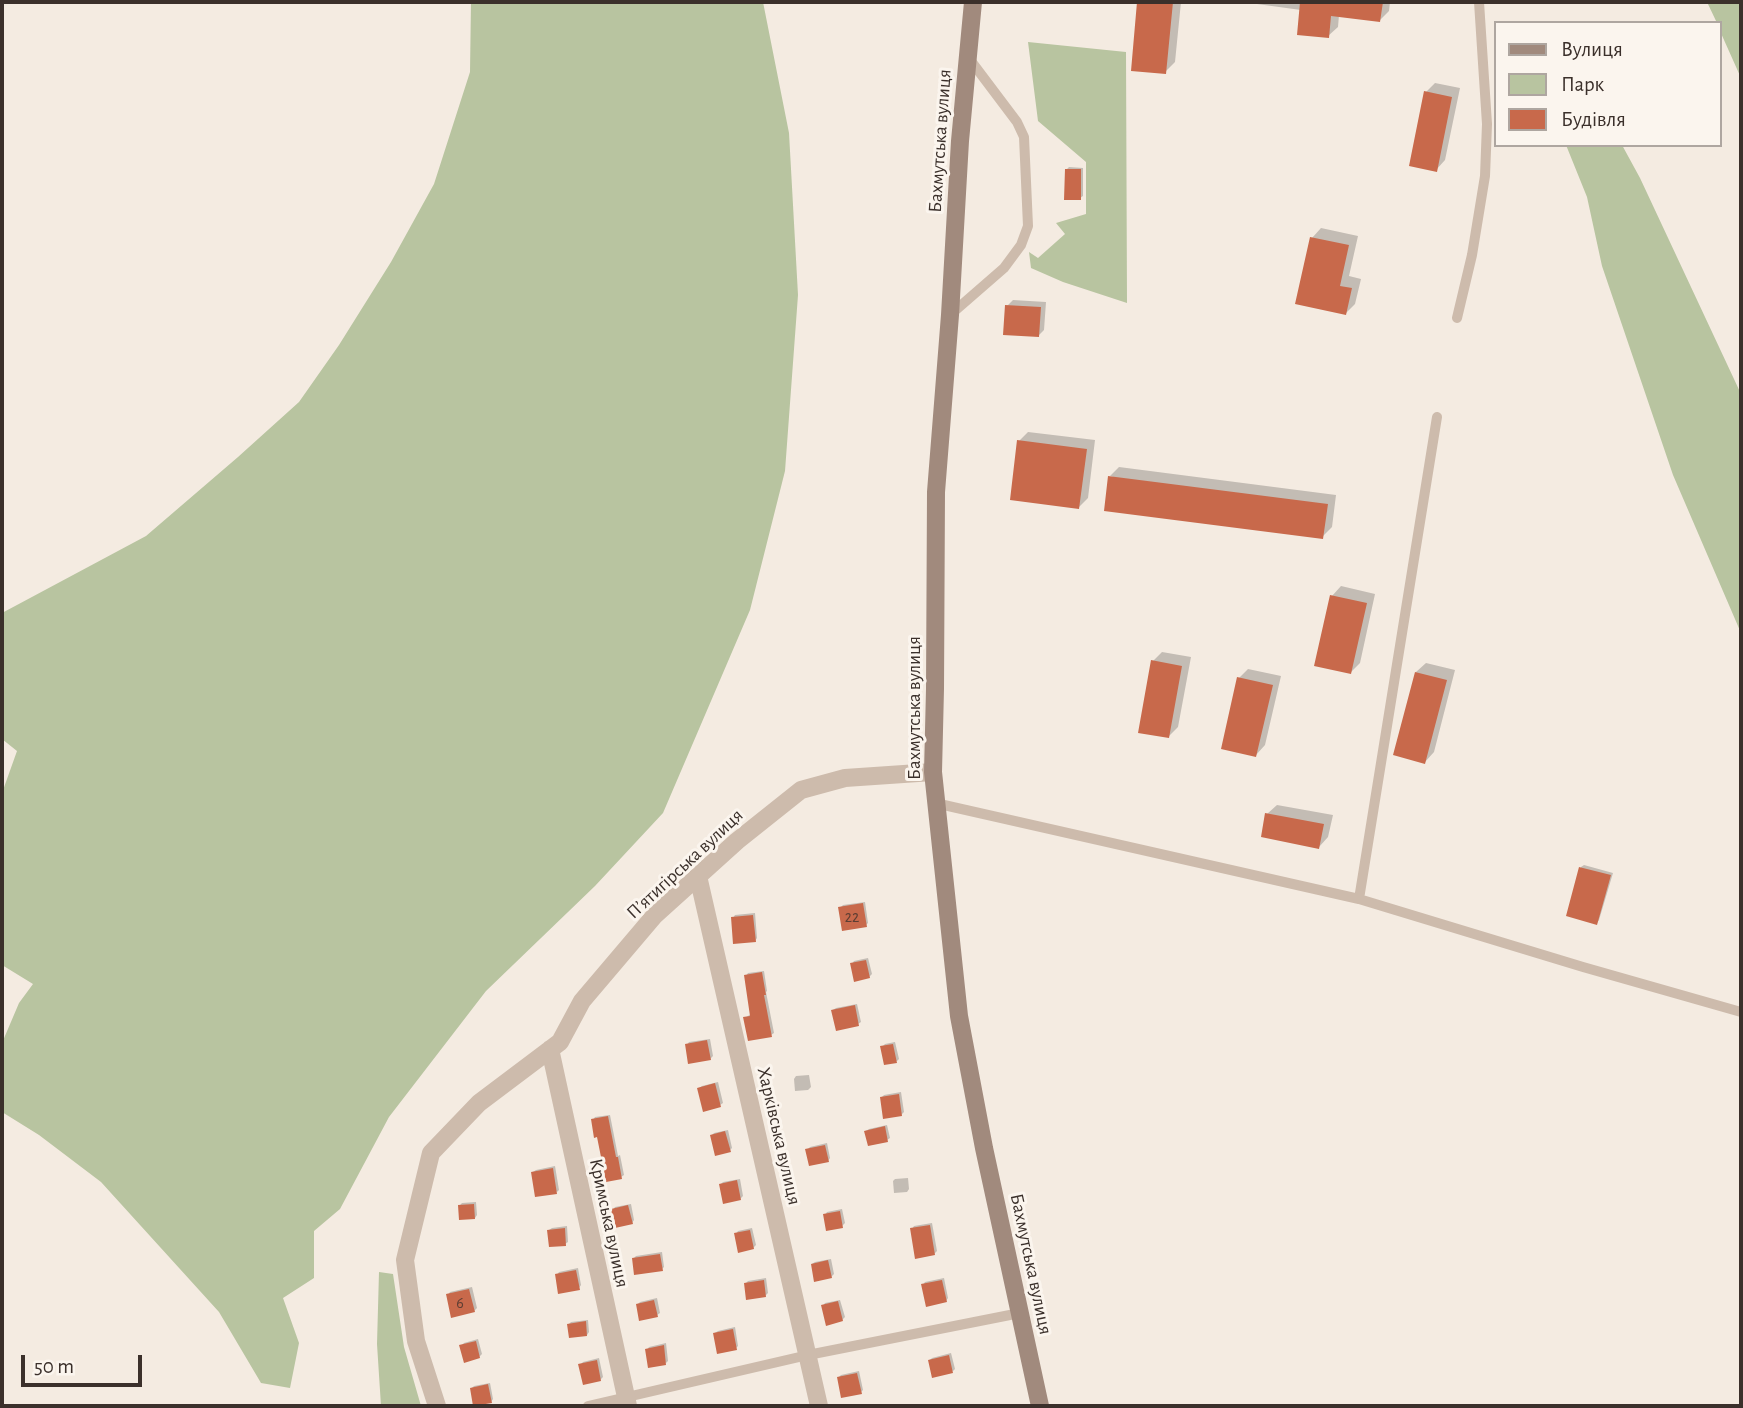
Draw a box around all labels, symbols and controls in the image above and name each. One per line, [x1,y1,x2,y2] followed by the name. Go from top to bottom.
[1494,21,1722,147] legend
[1561,39,1623,60] text: Вулиця
[924,69,956,213] street label: Бахмутська вулиця
[1561,74,1604,95] text: Парк
[1561,109,1626,130] text: Будівля
[903,636,925,780] street label: Бахмутська вулиця
[622,804,748,924] street label: П’ятигірська вулиця
[845,907,859,927] house number: 22
[752,1065,806,1207] street label: Харківська вулиця
[584,1156,634,1290] street label: Кримська вулиця
[1005,1191,1057,1337] street label: Бахмутська вулиця
[456,1293,464,1313] house number: 6
[24,1342,145,1386] scale bar
[34,1356,74,1377] text: 50 m

